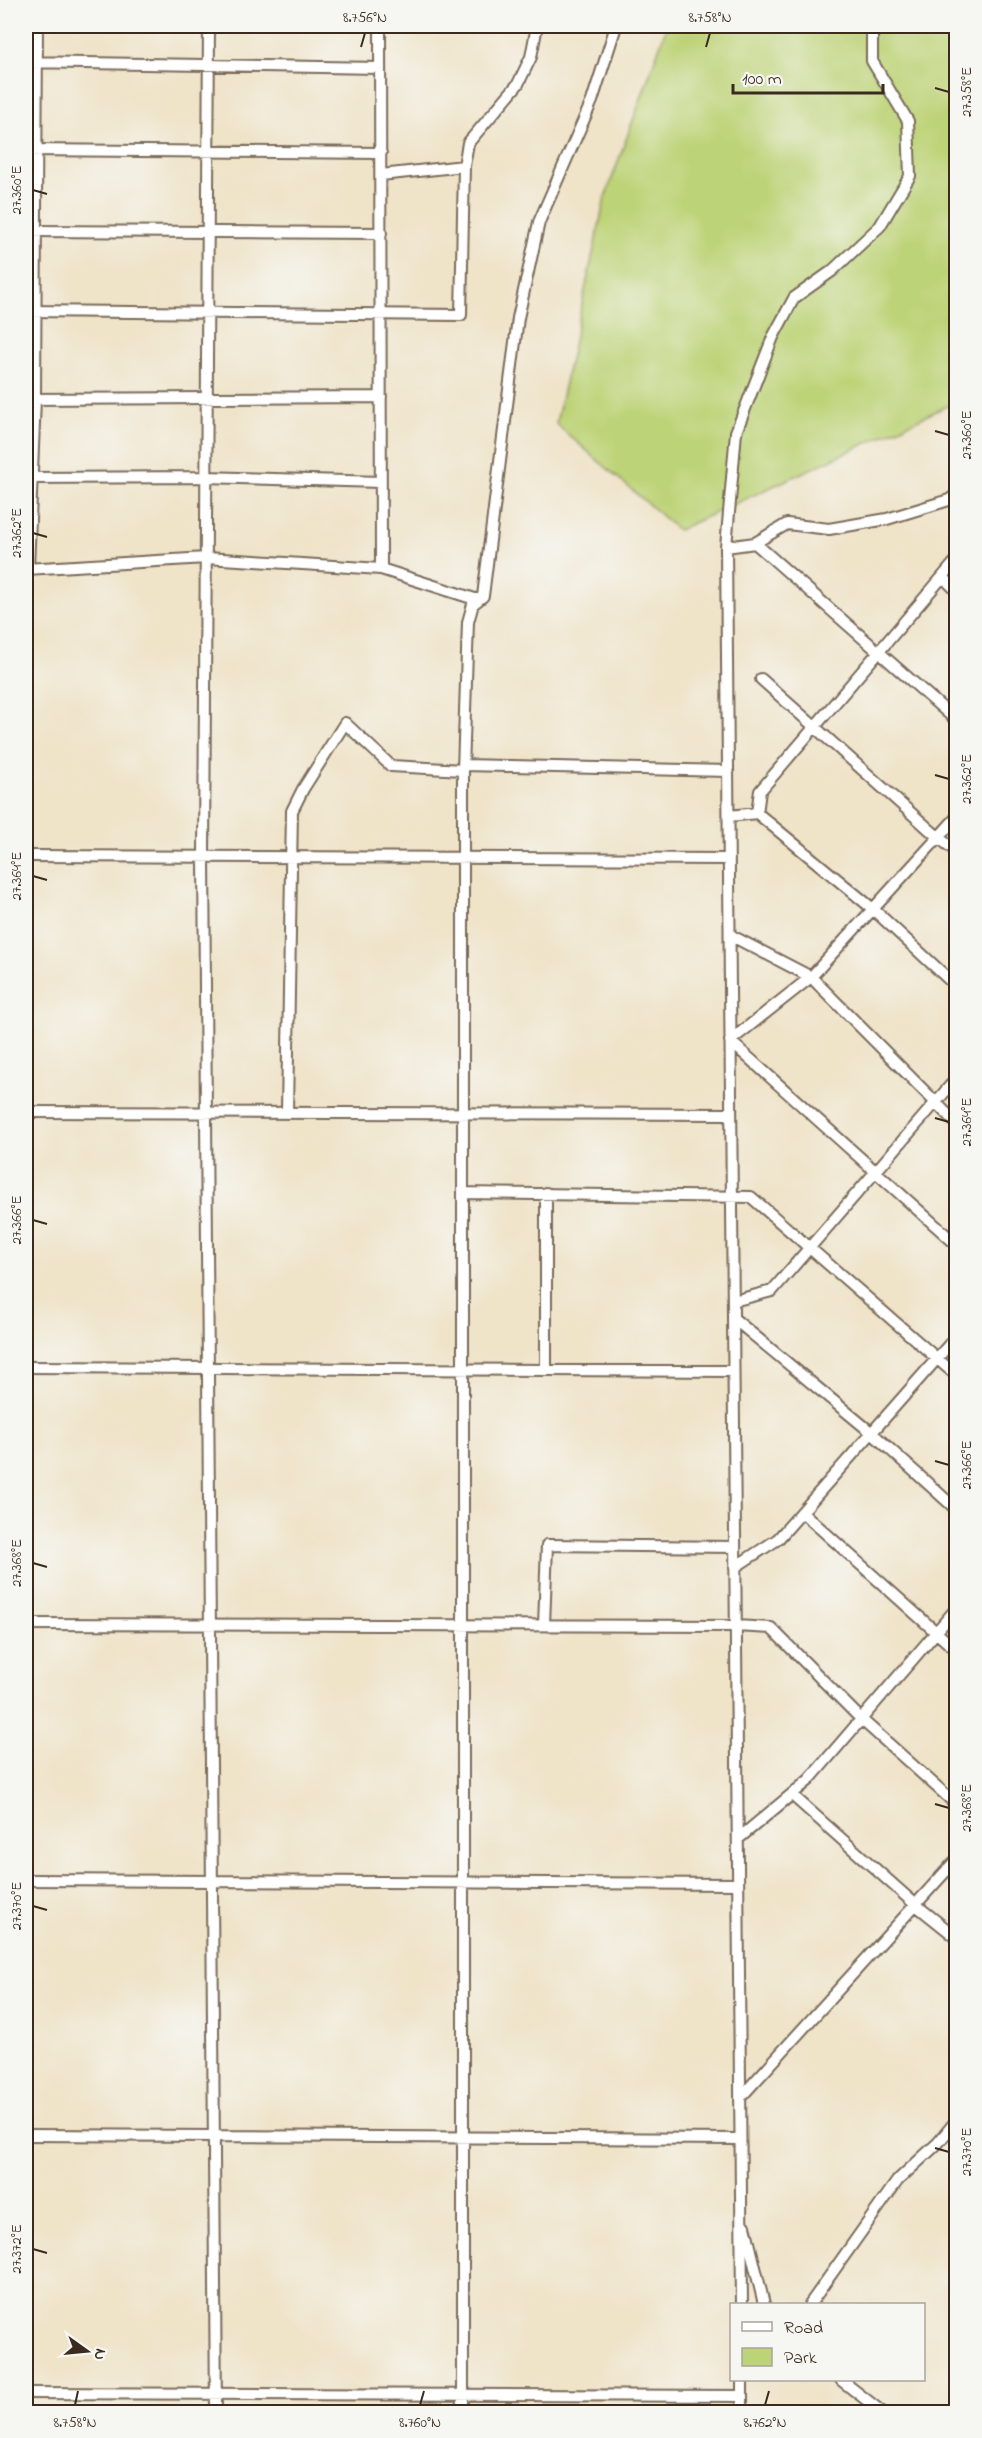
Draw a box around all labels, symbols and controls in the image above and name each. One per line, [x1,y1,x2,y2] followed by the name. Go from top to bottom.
[343,7,387,29] text: 8.756°N
[688,7,732,29] text: 8.758°N
[733,57,883,95] scale bar
[742,67,782,93] text: 100 m
[956,67,978,117] text: 27.358°E
[6,165,28,215] text: 27.360°E
[956,410,978,460] text: 27.360°E
[6,508,28,558] text: 27.362°E
[956,754,978,804] text: 27.362°E
[6,852,28,900] text: 27.364°E
[956,1098,978,1146] text: 27.364°E
[6,1195,28,1245] text: 27.366°E
[956,1440,978,1490] text: 27.366°E
[6,1539,28,1587] text: 27.368°E
[956,1784,978,1832] text: 27.368°E
[6,1882,28,1930] text: 27.370°E
[956,2128,978,2176] text: 27.370°E
[6,2224,28,2274] text: 27.372°E
[730,2303,925,2381] legend
[784,2316,823,2342] text: Road
[57,2321,117,2381] north arrow
[87,2346,113,2363] text: N
[784,2346,817,2372] text: Park
[53,2412,97,2434] text: 8.758°N
[399,2412,441,2434] text: 8.760°N
[743,2412,787,2434] text: 8.762°N

